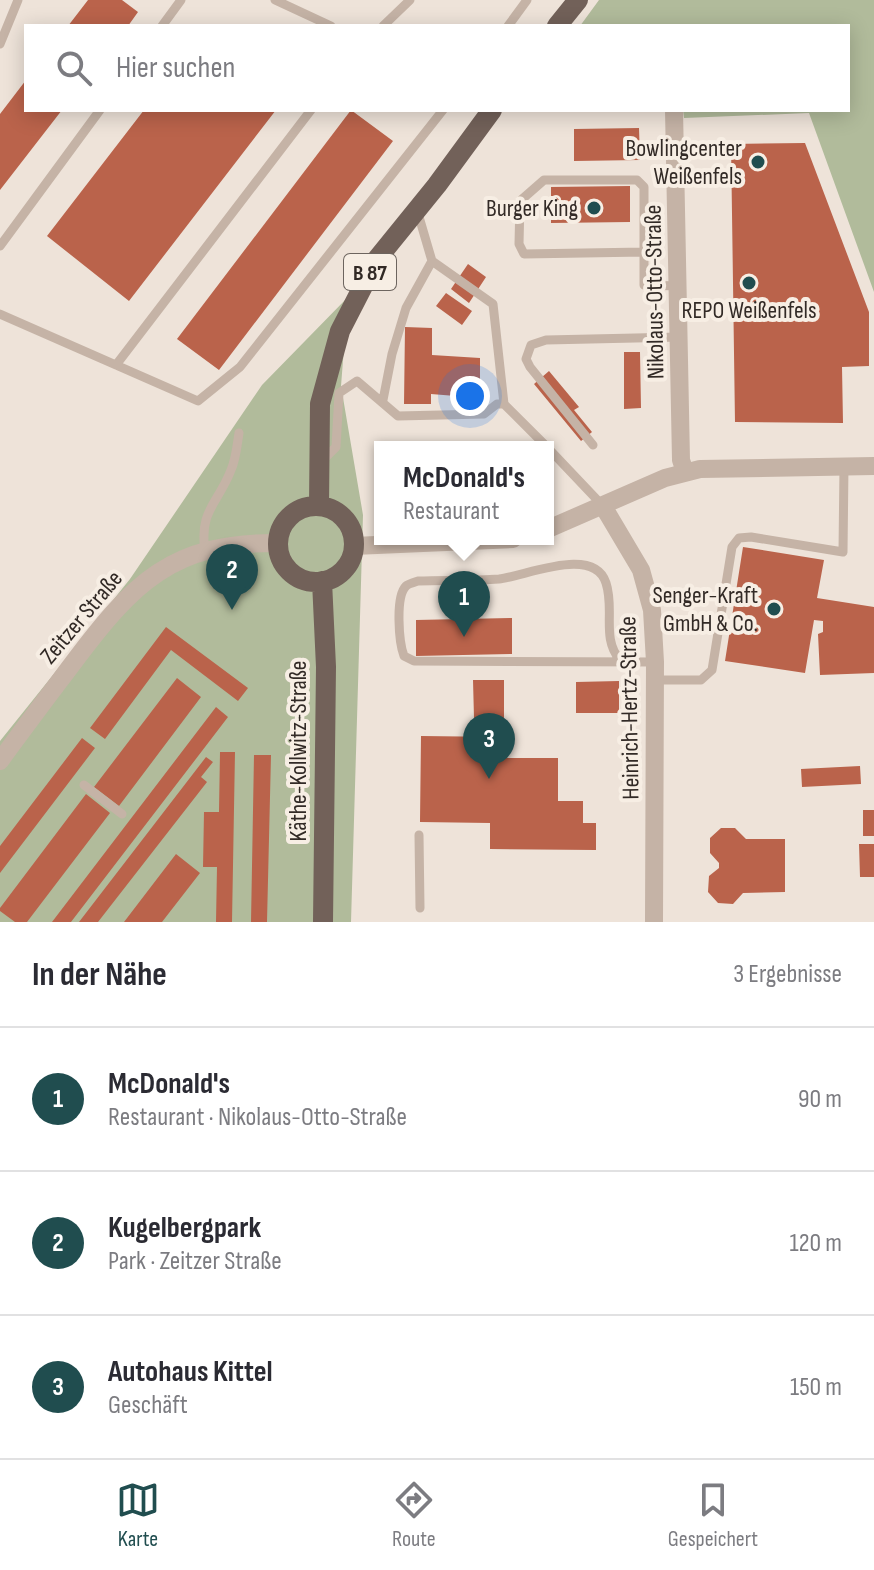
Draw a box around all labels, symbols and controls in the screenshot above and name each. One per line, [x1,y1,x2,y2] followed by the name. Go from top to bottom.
[24,24,850,112] search box
[52,46,96,90] icon: search
[116,50,235,86] text: Hier suchen
[626,134,742,191] place label: Bowlingcenter Weißenfels
[749,153,767,171] marker: Bowlingcenter Weißenfels
[486,194,578,223] place label: Burger King
[585,199,603,217] marker: Burger King
[638,204,671,379] street label: Nikolaus-Otto-Straße
[344,254,396,290] road number: B 87
[740,274,758,292] marker: REPO Weißenfels
[681,296,817,325] place label: REPO Weißenfels
[450,376,490,416] your location
[374,441,554,545] popup
[403,460,525,496] text: McDonald's
[403,496,499,527] text: Restaurant
[206,544,258,610] pin: 2
[34,565,129,670] street label: Zeitzer Straße
[438,571,490,637] pin: 1
[652,581,758,638] place label: Senger-Kraft GmbH & Co.
[765,600,783,618] marker: Senger-Kraft GmbH & Co.
[613,616,646,800] street label: Heinrich-Hertz-Straße
[284,660,313,842] street label: Käthe-Kollwitz-Straße
[463,713,515,779] pin: 3
[32,954,167,995] text: In der Nähe
[733,959,842,990] text: 3 Ergebnisse
[108,1066,230,1102] text: McDonald's
[53,1084,63,1115] text: 1
[798,1084,842,1115] text: 90 m
[108,1102,407,1133] text: Restaurant · Nikolaus-Otto-Straße
[108,1210,261,1246] text: Kugelbergpark
[52,1228,64,1259] text: 2
[789,1228,842,1259] text: 120 m
[108,1246,282,1277] text: Park · Zeitzer Straße
[108,1354,273,1390] text: Autohaus Kittel
[52,1372,64,1403] text: 3
[790,1372,842,1403] text: 150 m
[108,1390,188,1421] text: Geschäft
[116,1478,160,1553] tab: Karte
[392,1478,436,1553] tab: Route
[668,1478,758,1553] tab: Gespeichert

